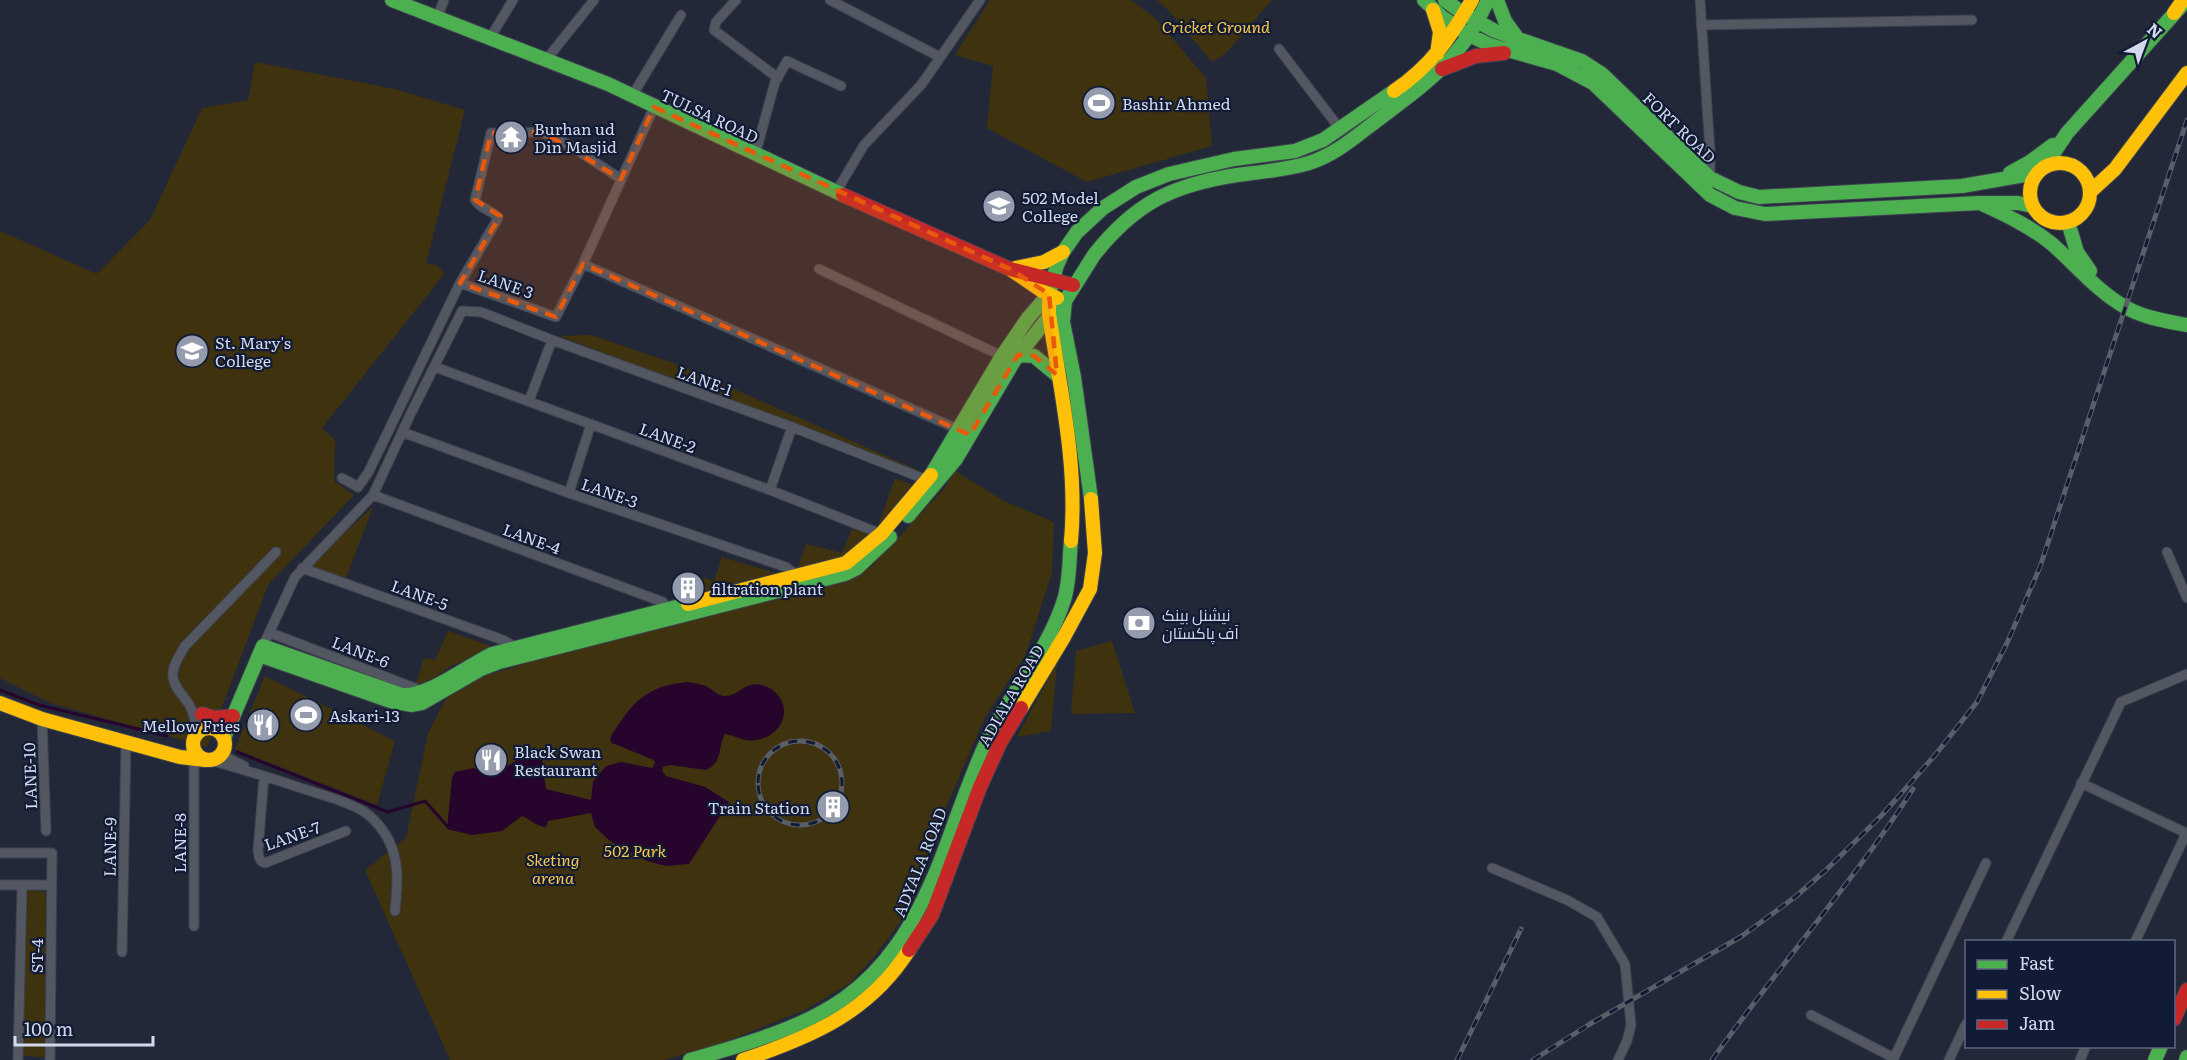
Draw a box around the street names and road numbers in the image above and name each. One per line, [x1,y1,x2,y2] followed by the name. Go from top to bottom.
[657,82,763,148] street label: TULSA ROAD
[1638,86,1722,168] street label: FORT ROAD
[475,262,537,304] street label: LANE 3
[674,359,737,401] street label: LANE-1
[636,416,700,458] street label: LANE-2
[578,471,642,513] street label: LANE-3
[500,516,564,560] street label: LANE-4
[388,573,452,615] street label: LANE-5
[329,629,394,673] street label: LANE-6
[971,640,1049,750] street label: ADIALA ROAD
[16,742,42,810] street label: LANE-10
[886,804,952,920] street label: ADYALA ROAD
[167,813,191,873] street label: LANE-8
[261,814,323,856] street label: LANE-7
[96,817,122,877] street label: LANE-9
[24,939,48,973] street label: ST-4

